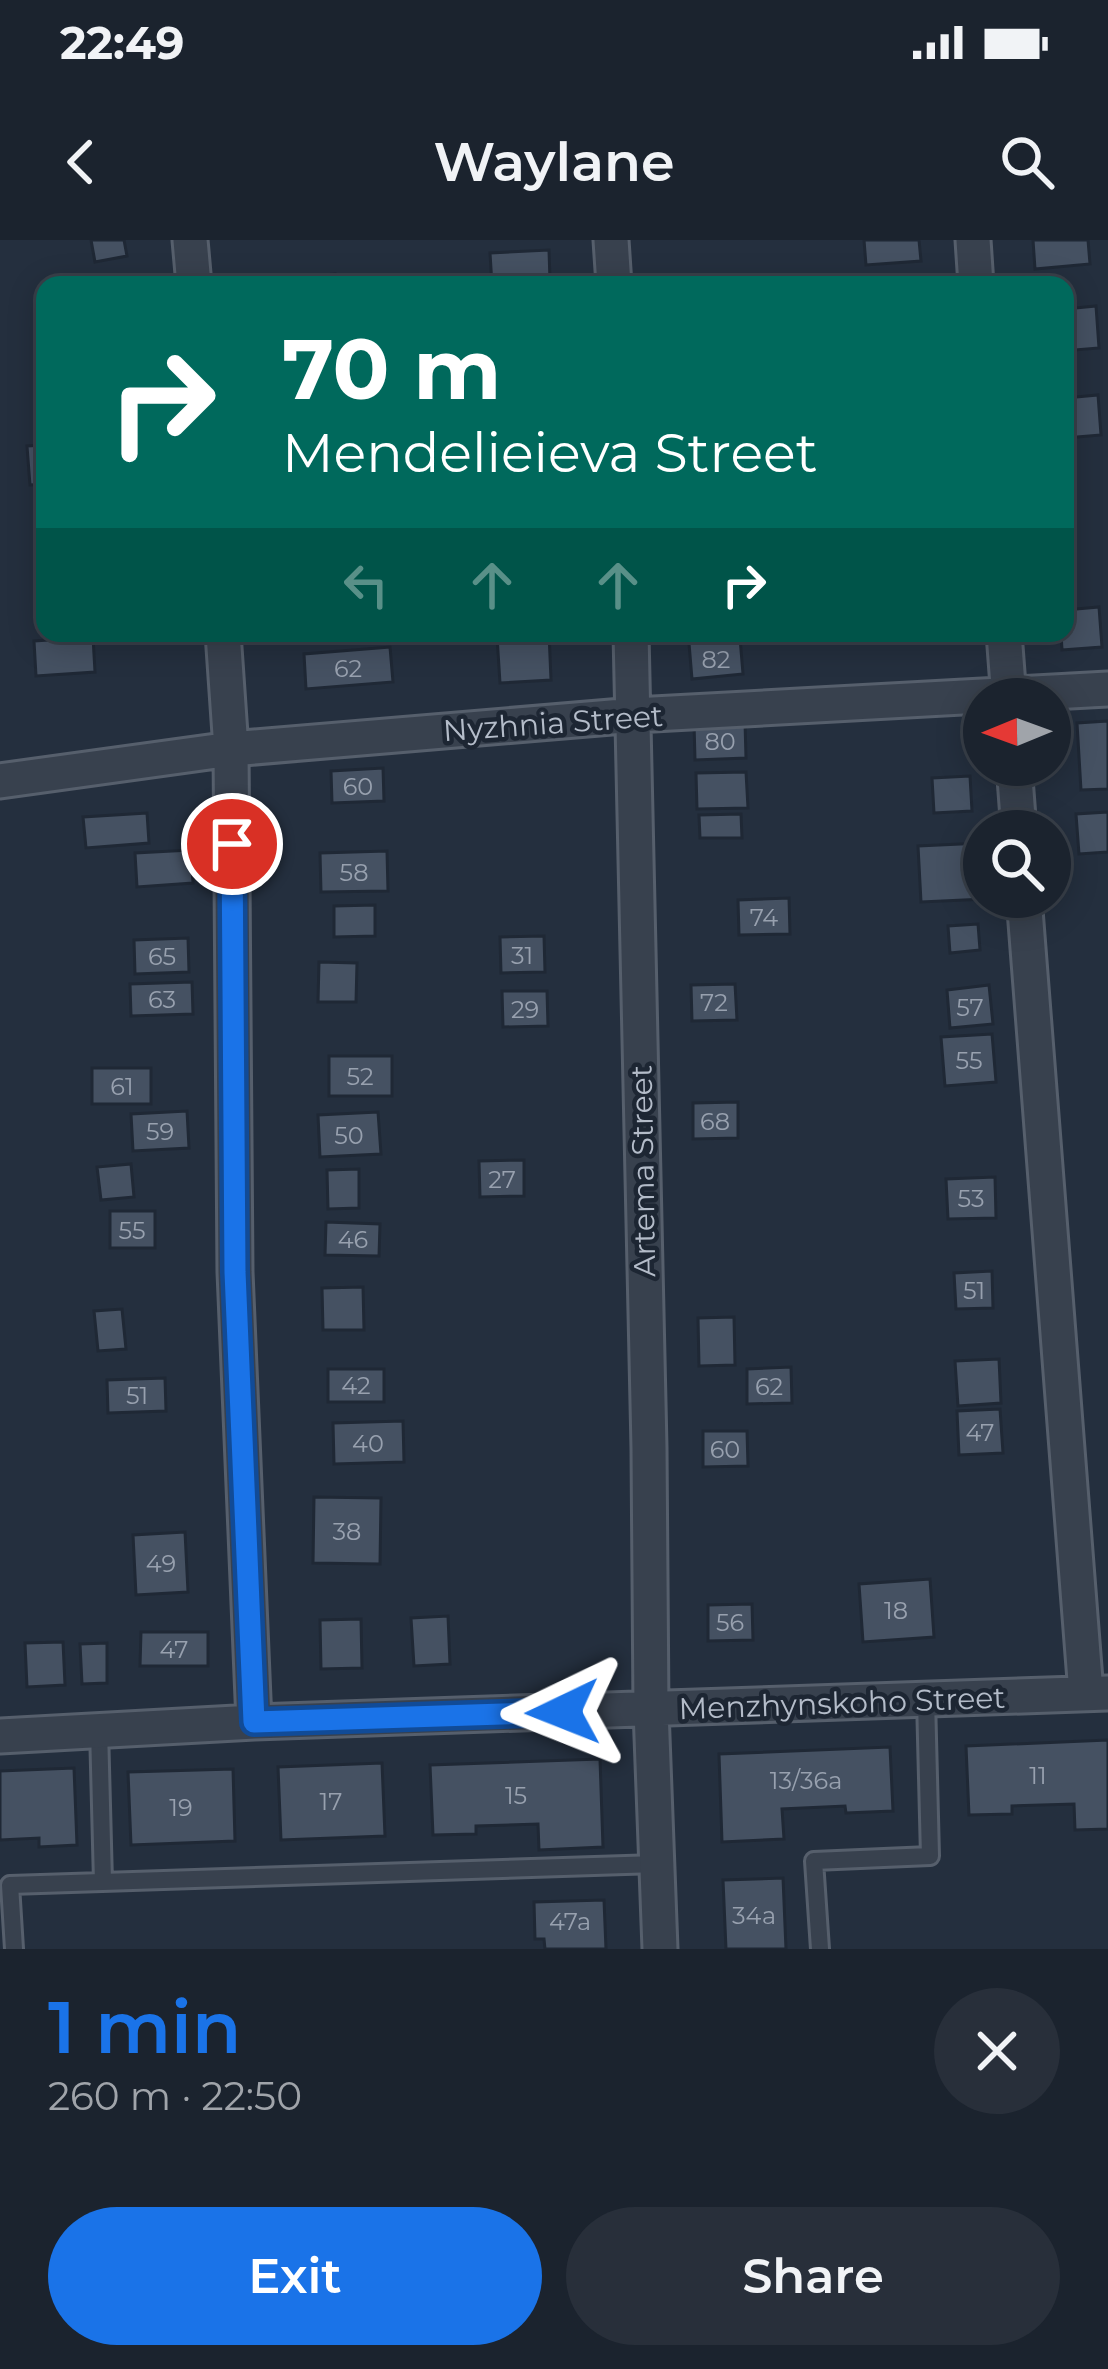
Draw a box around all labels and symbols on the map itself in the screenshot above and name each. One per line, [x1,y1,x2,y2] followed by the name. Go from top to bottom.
[702,645,730,674] house number: 82
[334,654,362,683] house number: 62
[963,678,1071,786] north arrow
[442,697,664,749] street label: Nyzhnia Street
[704,727,736,756] house number: 80
[343,772,373,801] house number: 60
[181,793,283,895] pin
[340,858,368,887] house number: 58
[750,903,778,932] house number: 74
[511,941,533,970] house number: 31
[148,942,176,971] house number: 65
[148,985,176,1014] house number: 63
[700,988,728,1017] house number: 72
[956,993,984,1022] house number: 57
[511,995,539,1024] house number: 29
[955,1046,983,1075] house number: 55
[346,1062,374,1091] house number: 52
[623,1065,663,1277] street label: Artema Street
[110,1072,134,1101] house number: 61
[700,1107,730,1136] house number: 68
[146,1117,174,1146] house number: 59
[334,1121,364,1150] house number: 50
[488,1165,516,1194] house number: 27
[958,1184,985,1213] house number: 53
[118,1216,146,1245] house number: 55
[338,1225,368,1254] house number: 46
[963,1276,985,1305] house number: 51
[341,1371,371,1400] house number: 42
[755,1372,783,1401] house number: 62
[126,1381,148,1410] house number: 51
[966,1418,994,1447] house number: 47
[352,1429,384,1458] house number: 40
[710,1435,740,1464] house number: 60
[333,1517,361,1546] house number: 38
[146,1549,176,1578] house number: 49
[884,1596,908,1625] house number: 18
[716,1608,744,1637] house number: 56
[160,1635,188,1664] house number: 47
[500,1649,626,1775] position arrow
[678,1679,1006,1727] street label: Menzhynskoho Street
[1029,1761,1047,1790] house number: 11
[770,1766,842,1795] house number: 13/36а
[505,1781,527,1810] house number: 15
[320,1787,342,1816] house number: 17
[169,1793,193,1822] house number: 19
[732,1901,776,1930] house number: 34а
[549,1907,591,1936] house number: 47а

